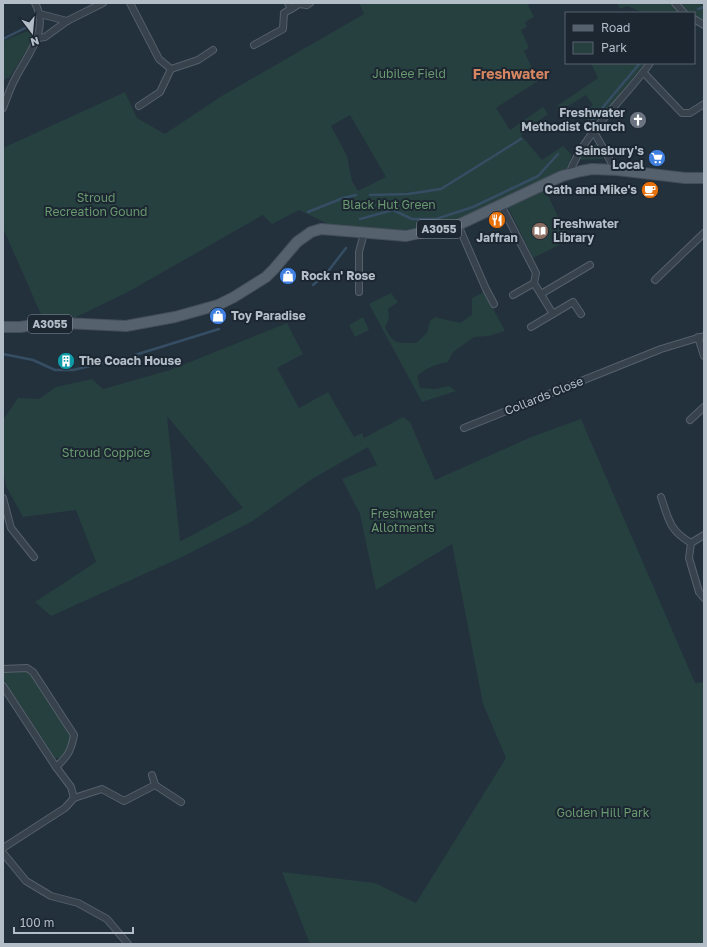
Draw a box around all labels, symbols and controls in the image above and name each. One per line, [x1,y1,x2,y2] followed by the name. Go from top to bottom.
[12,12,52,52] north arrow
[565,12,695,64] legend
[601,20,630,35] text: Road
[29,35,41,49] text: N
[601,40,627,55] text: Park
[473,65,550,82] district label: Freshwater
[372,66,446,81] park label: Jubilee Field
[521,105,625,134] place label: Freshwater Methodist Church
[628,110,648,130] church icon: Freshwater Methodist Church
[575,143,644,172] place label: Sainsbury's Local
[647,148,667,168] supermarket icon: Sainsbury's Local
[640,180,660,200] cafe icon: Cath and Mike's
[545,182,637,197] place label: Cath and Mike's
[45,190,148,219] park label: Stroud Recreation Gound
[342,197,436,212] park label: Black Hut Green
[487,210,507,230] restaurant icon: Jaffran
[553,216,619,245] place label: Freshwater Library
[417,220,461,238] road number: A3055
[530,221,550,241] library icon: Freshwater Library
[476,230,518,245] place label: Jaffran
[278,266,298,286] shop icon: Rock n' Rose
[301,268,375,283] place label: Rock n' Rose
[208,306,228,326] shop icon: Toy Paradise
[231,308,306,323] place label: Toy Paradise
[28,315,72,333] road number: A3055
[56,351,76,371] building icon: The Coach House
[79,353,181,368] place label: The Coach House
[502,373,585,418] street label: Collards Close
[62,445,150,460] park label: Stroud Coppice
[371,506,436,535] park label: Freshwater Allotments
[556,805,650,820] park label: Golden Hill Park
[14,909,133,935] scale bar
[20,915,54,930] text: 100 m

